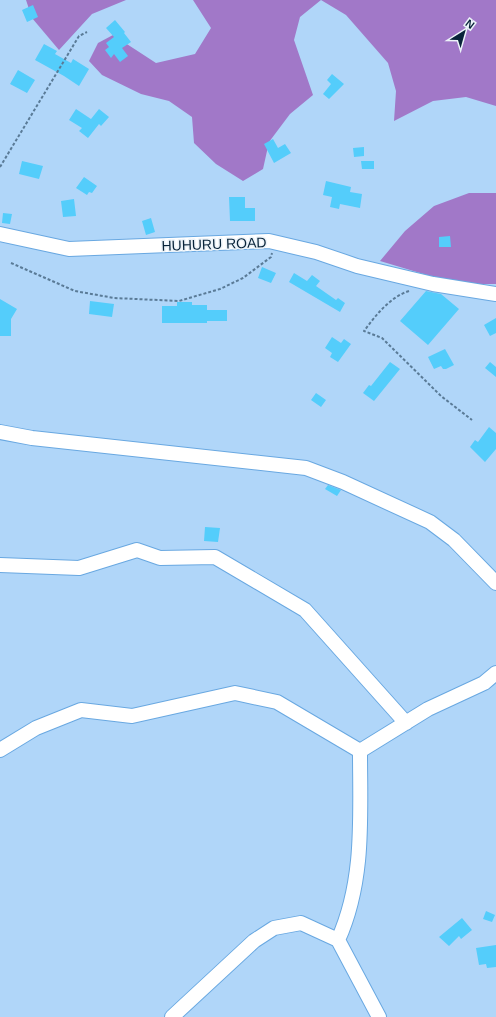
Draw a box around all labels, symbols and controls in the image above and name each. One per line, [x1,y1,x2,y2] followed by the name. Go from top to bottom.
[444,12,484,52] north arrow
[463,17,477,31] text: N
[161,234,267,254] street label: HUHURU ROAD

